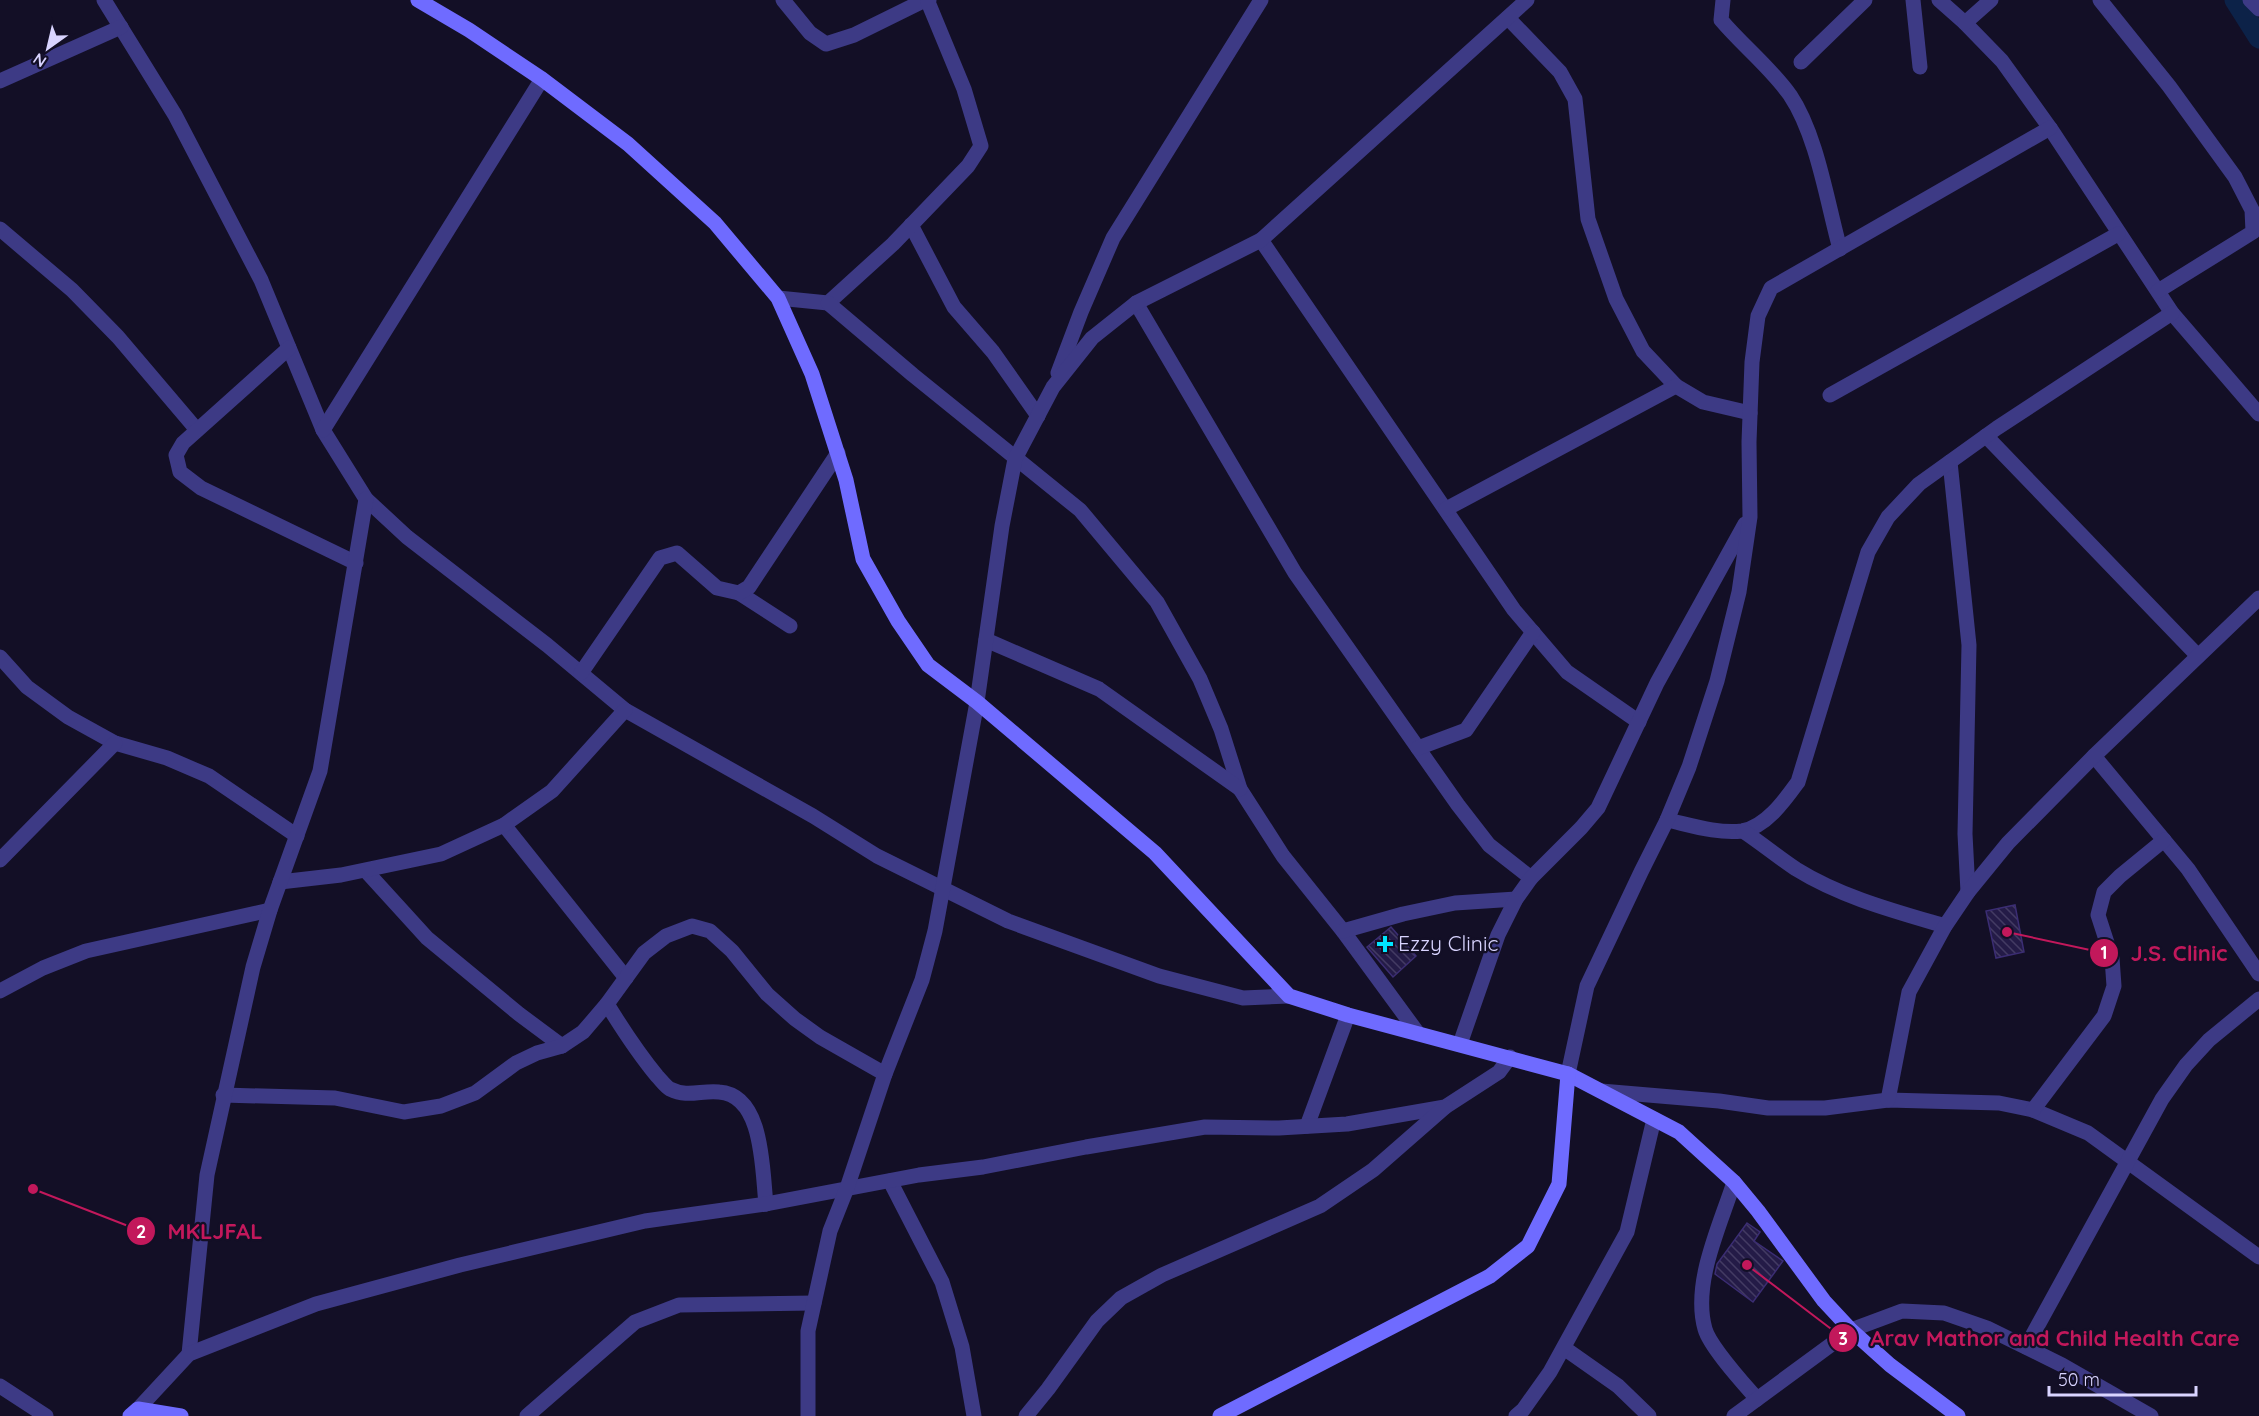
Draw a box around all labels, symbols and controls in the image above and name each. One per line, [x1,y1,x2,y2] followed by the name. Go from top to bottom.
[18,18,78,78] north arrow
[29,49,50,72] text: N
[1398,930,1498,956] place label: Ezzy Clinic
[2089,933,2240,973] callout: J.S. Clinic
[1376,935,1394,953] marker: Ezzy Clinic
[2130,939,2228,967] text: J.S. Clinic
[2100,941,2108,964] text: 1
[126,1211,275,1251] callout: MKLJFAL
[167,1217,263,1245] text: MKLJFAL
[136,1220,146,1243] text: 2
[1828,1318,2252,1358] callout: Arav Mathor and Child Health Care
[1870,1324,2240,1352] text: Arav Mathor and Child Health Care
[1838,1327,1848,1350] text: 3
[2049,1359,2196,1397] scale bar
[2058,1368,2100,1391] text: 50 m

